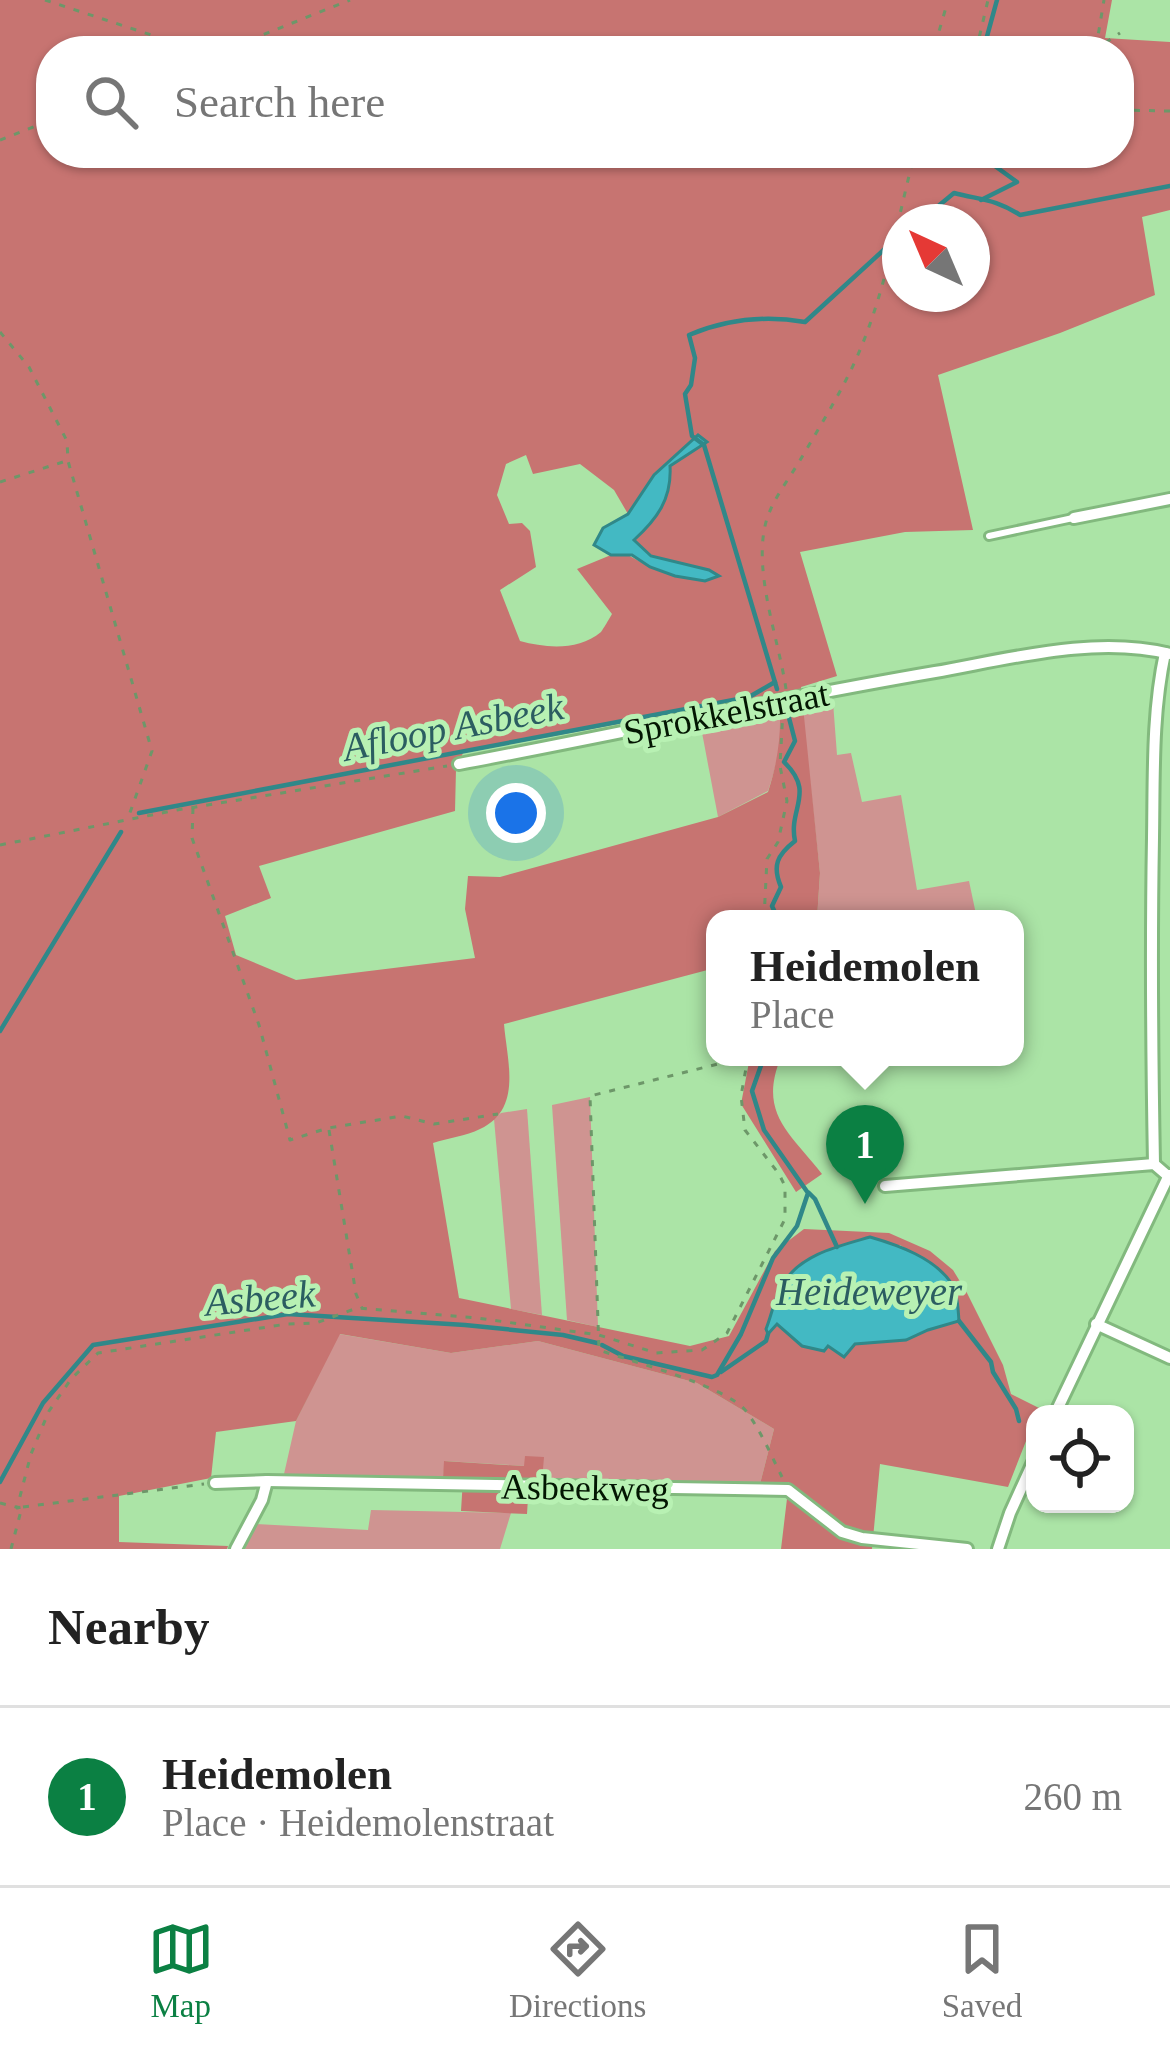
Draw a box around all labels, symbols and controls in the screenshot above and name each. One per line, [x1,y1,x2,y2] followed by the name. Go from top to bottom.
[36,36,1134,168] search box
[78,69,144,135] icon: search
[174,77,385,127] text: Search here
[882,204,990,312] north arrow
[620,674,832,752] street label: Sprokkelstraat
[336,684,568,770] water label: Afloop Asbeek
[486,783,546,843] your location
[706,910,1024,1066] popup
[750,941,980,991] text: Heidemolen
[750,993,834,1036] text: Place
[826,1105,904,1204] pin: 1
[775,1270,963,1314] water label: Heideweyer
[200,1271,318,1324] water label: Asbeek
[1026,1405,1134,1513] map controls
[1026,1405,1134,1513] button: locate
[501,1467,669,1509] street label: Asbeekweg
[48,1599,209,1655] text: Nearby
[162,1749,392,1799] text: Heidemolen
[77,1775,97,1818] text: 1
[1023,1775,1122,1818] text: 260 m
[162,1801,554,1844] text: Place · Heidemolenstraat
[148,1916,214,2025] tab: Map
[509,1916,646,2025] tab: Directions
[942,1916,1022,2025] tab: Saved

